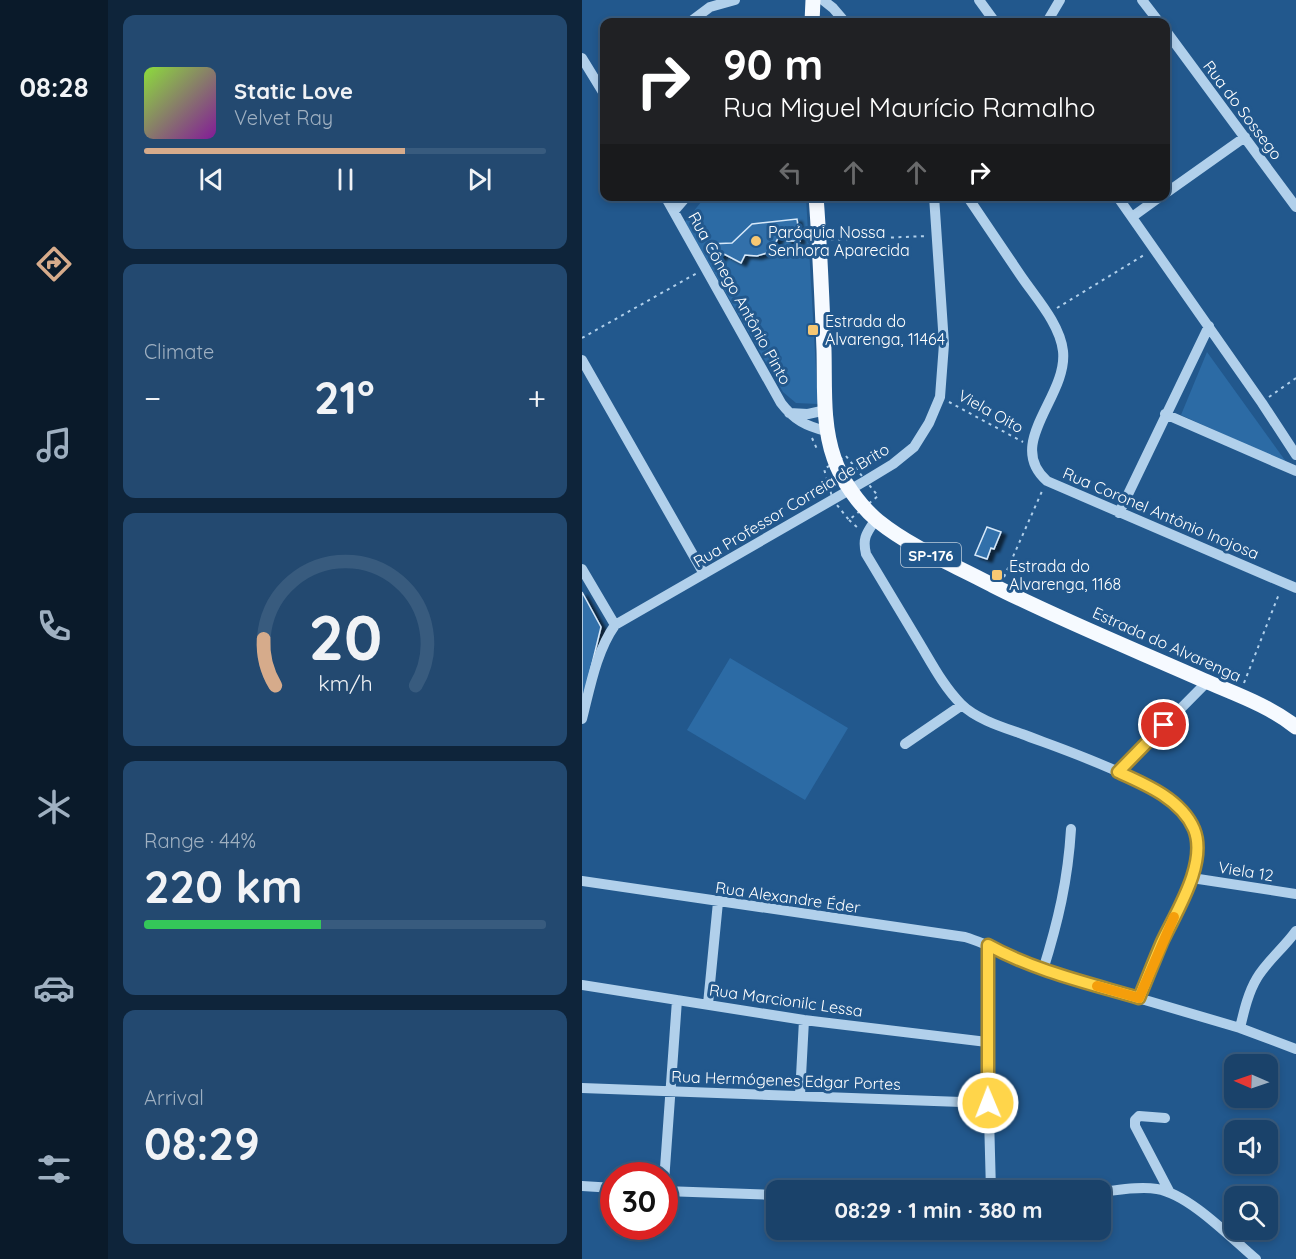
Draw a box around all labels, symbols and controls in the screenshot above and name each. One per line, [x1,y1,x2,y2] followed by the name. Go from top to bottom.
[723,38,823,91] text: 90 m
[624,42,702,120] icon: right
[1199,56,1287,164] street label: Rua do Sossego
[20,70,88,104] text: 08:28
[234,77,353,105] text: Static Love
[723,90,1096,124] text: Rua Miguel Maurício Ramalho
[234,105,333,130] text: Velvet Ray
[774,156,807,189] icon: left
[837,156,870,189] icon: ahead
[900,156,933,189] icon: ahead
[963,156,996,189] icon: right
[195,163,228,196] icon: previous
[329,163,362,196] icon: pause
[463,163,496,196] icon: next
[684,208,796,388] street label: Rua Cônego Antônio Pinto
[768,222,910,260] place label: Paróquia Nossa Senhora Aparecida
[749,234,763,248] marker: Paróquia Nossa Senhora Aparecida
[33,243,75,285] icon: directions
[825,311,945,349] place label: Estrada do Alvarenga, 11464
[806,323,820,337] marker: Estrada do Alvarenga, 11464
[144,339,214,364] text: Climate
[314,369,375,425] text: 21°
[144,377,161,418] text: −
[527,377,546,418] text: +
[955,385,1027,437] street label: Viela Oito
[33,424,75,466] icon: music
[689,439,893,571] street label: Rua Professor Correia de Brito
[1060,463,1262,563] street label: Rua Coronel Antônio Inojosa
[901,543,961,567] road number: SP-176
[1009,556,1121,594] place label: Estrada do Alvarenga, 1168
[990,568,1004,582] marker: Estrada do Alvarenga, 1168
[308,599,382,677] text: 20
[1090,602,1244,686] street label: Estrada do Alvarenga
[33,605,75,647] icon: phone
[318,671,372,697] text: km/h
[1138,699,1189,750] pin
[1147,708,1180,741] icon: arrive
[33,786,75,828] icon: climate
[144,828,256,853] text: Range · 44%
[1217,857,1275,885] street label: Viela 12
[144,858,303,914] text: 220 km
[714,877,862,917] street label: Rua Alexandre Éder
[33,967,75,1009] icon: car
[708,979,864,1021] street label: Rua Marcionilc Lessa
[1224,1054,1278,1108] north arrow
[1224,1054,1278,1240] map controls
[671,1066,901,1094] street label: Rua Hermógenes Edgar Portes
[956,1071,1020,1135] position arrow
[144,1085,204,1110] text: Arrival
[144,1115,260,1171] text: 08:29
[1224,1120,1278,1174] button: sound
[33,1148,75,1190] icon: filters
[600,1162,678,1240] speed limit sign: 30
[1224,1186,1278,1240] button: search
[834,1196,1043,1224] text: 08:29 · 1 min · 380 m

